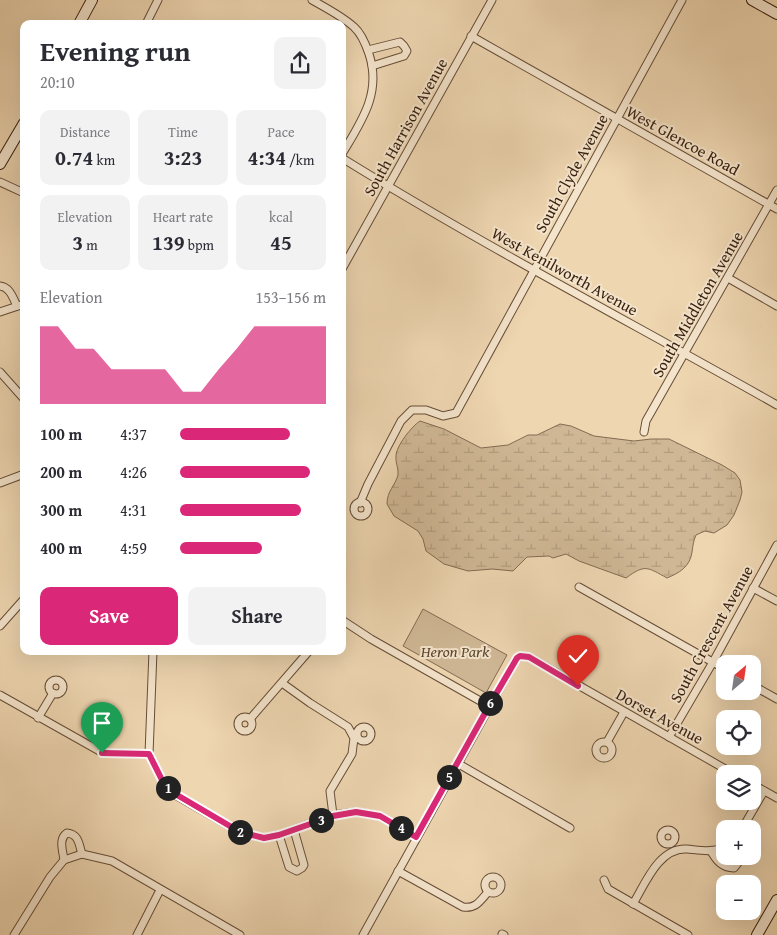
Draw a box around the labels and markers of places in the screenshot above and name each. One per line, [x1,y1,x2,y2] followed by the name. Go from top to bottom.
[557,635,599,686] pin
[478,690,502,716] pin: 6
[81,702,123,753] pin
[436,764,462,790] pin: 5
[156,776,180,800] pin: 1
[308,808,334,832] pin: 3
[388,816,414,840] pin: 4
[228,820,252,844] pin: 2

